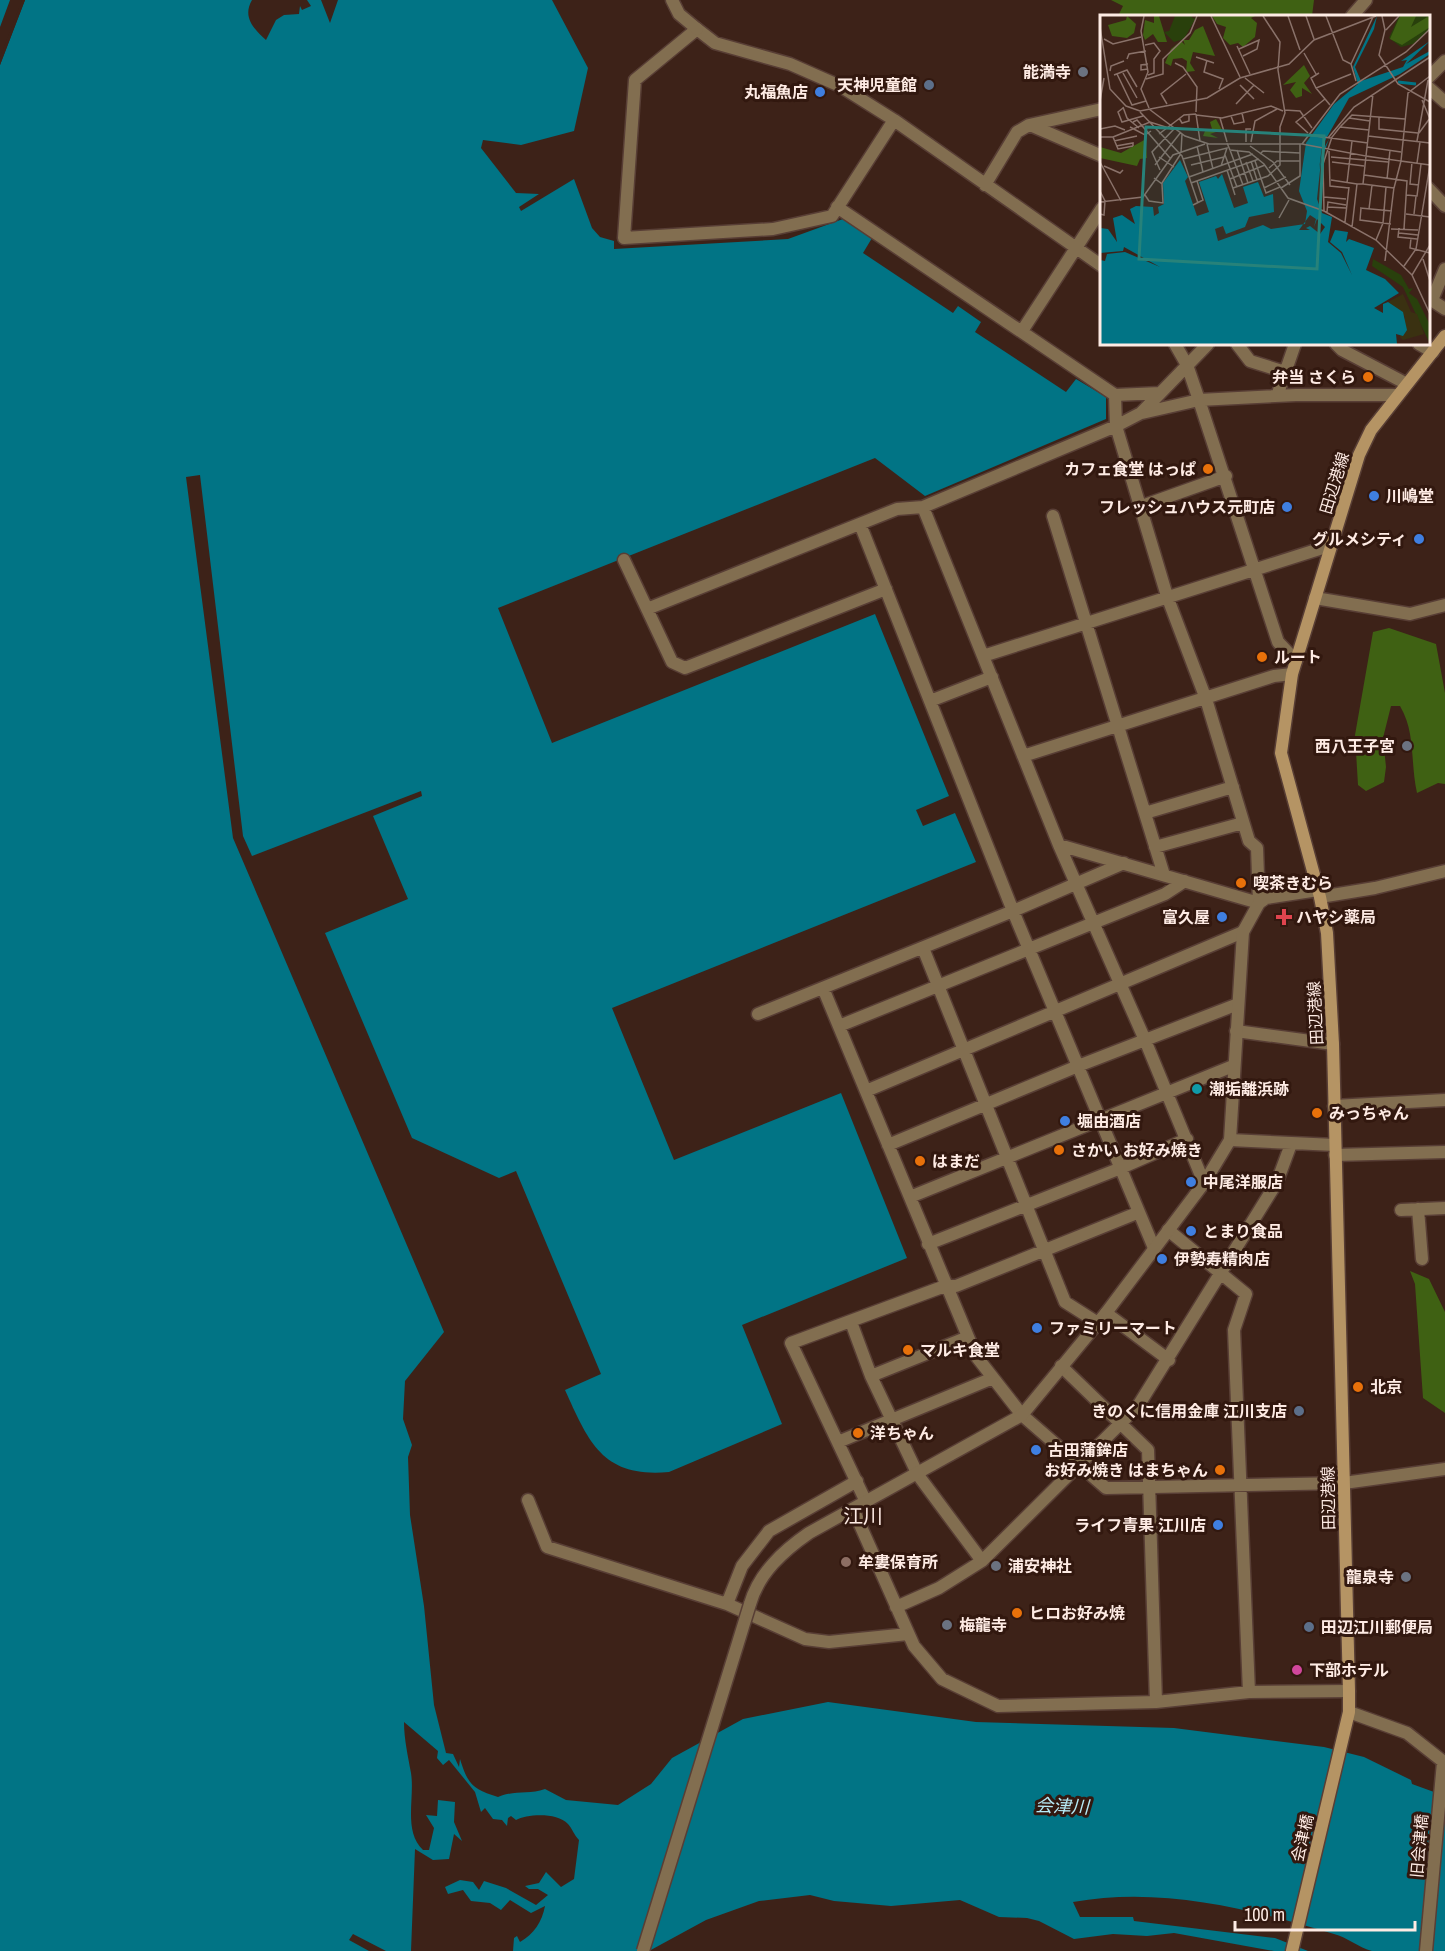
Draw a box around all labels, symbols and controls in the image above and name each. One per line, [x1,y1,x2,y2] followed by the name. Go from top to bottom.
[1100,15,1430,345] inset map
[1023,61,1071,83] place label: 能満寺
[1076,65,1090,79] marker: 能満寺
[837,74,917,96] place label: 天神児童館
[922,78,936,92] marker: 天神児童館
[744,81,808,103] place label: 丸福魚店
[813,85,827,99] marker: 丸福魚店
[1272,366,1356,388] place label: 弁当 さくら
[1361,370,1375,384] marker: 弁当 さくら
[1314,449,1354,517] street label: 田辺港線
[1064,458,1196,480] place label: カフェ食堂 はっぱ
[1201,462,1215,476] marker: カフェ食堂 はっぱ
[1386,485,1434,507] place label: 川嶋堂
[1367,489,1381,503] marker: 川嶋堂
[1099,496,1275,518] place label: フレッシュハウス元町店
[1280,500,1294,514] marker: フレッシュハウス元町店
[1312,528,1407,550] place label: グルメシティ
[1412,532,1426,546] marker: グルメシティ
[1274,646,1322,668] place label: ルート
[1255,650,1269,664] marker: ルート
[1315,735,1395,757] place label: 西八王子宮
[1400,739,1414,753] marker: 西八王子宮
[1253,872,1333,894] place label: 喫茶きむら
[1234,876,1248,890] marker: 喫茶きむら
[1162,906,1210,928] place label: 富久屋
[1296,906,1376,928] place label: ハヤシ薬局
[1215,910,1229,924] marker: 富久屋
[1277,910,1291,924] marker: ハヤシ薬局
[1302,980,1328,1046] street label: 田辺港線
[1209,1078,1289,1100] place label: 潮垢離浜跡
[1190,1082,1204,1096] marker: 潮垢離浜跡
[1329,1102,1409,1124] place label: みっちゃん
[1310,1106,1324,1120] marker: みっちゃん
[1077,1110,1141,1132] place label: 堀由酒店
[1058,1114,1072,1128] marker: 堀由酒店
[1071,1139,1203,1161] place label: さかい お好み焼き
[1052,1143,1066,1157] marker: さかい お好み焼き
[932,1150,980,1172] place label: はまだ
[913,1154,927,1168] marker: はまだ
[1203,1171,1283,1193] place label: 中尾洋服店
[1184,1175,1198,1189] marker: 中尾洋服店
[1203,1220,1283,1242] place label: とまり食品
[1184,1224,1198,1238] marker: とまり食品
[1173,1248,1270,1270] place label: 伊勢寿精肉店
[1155,1252,1169,1266] marker: 伊勢寿精肉店
[1049,1317,1177,1339] place label: ファミリーマート
[1030,1321,1044,1335] marker: ファミリーマート
[920,1339,1000,1361] place label: マルキ食堂
[901,1343,915,1357] marker: マルキ食堂
[1370,1376,1402,1398] place label: 北京
[1351,1380,1365,1394] marker: 北京
[1091,1400,1287,1422] place label: きのくに信用金庫 江川支店
[1292,1404,1306,1418] marker: きのくに信用金庫 江川支店
[870,1422,934,1444] place label: 洋ちゃん
[851,1426,865,1440] marker: 洋ちゃん
[1048,1439,1128,1461] place label: 古田蒲鉾店
[1029,1443,1043,1457] marker: 古田蒲鉾店
[1044,1459,1208,1481] place label: お好み焼き はまちゃん
[1213,1463,1227,1477] marker: お好み焼き はまちゃん
[1316,1466,1340,1530] street label: 田辺港線
[843,1502,883,1529] district label: 江川
[1074,1514,1206,1536] place label: ライフ青果 江川店
[1211,1518,1225,1532] marker: ライフ青果 江川店
[858,1551,938,1573] place label: 牟婁保育所
[839,1555,853,1569] marker: 牟婁保育所
[1008,1555,1072,1577] place label: 浦安神社
[989,1559,1003,1573] marker: 浦安神社
[1346,1566,1394,1588] place label: 龍泉寺
[1399,1570,1413,1584] marker: 龍泉寺
[1029,1602,1125,1624] place label: ヒロお好み焼
[1010,1606,1024,1620] marker: ヒロお好み焼
[959,1614,1007,1636] place label: 梅龍寺
[1321,1616,1433,1638] place label: 田辺江川郵便局
[940,1618,954,1632] marker: 梅龍寺
[1302,1620,1316,1634] marker: 田辺江川郵便局
[1309,1659,1389,1681] place label: 下部ホテル
[1290,1663,1304,1677] marker: 下部ホテル
[1035,1793,1091,1820] water label: 会津川
[1286,1812,1318,1864] street label: 会津橋
[1405,1813,1433,1879] street label: 旧会津橋
[1235,1894,1415,1932] scale bar
[1244,1902,1285,1927] text: 100 m

